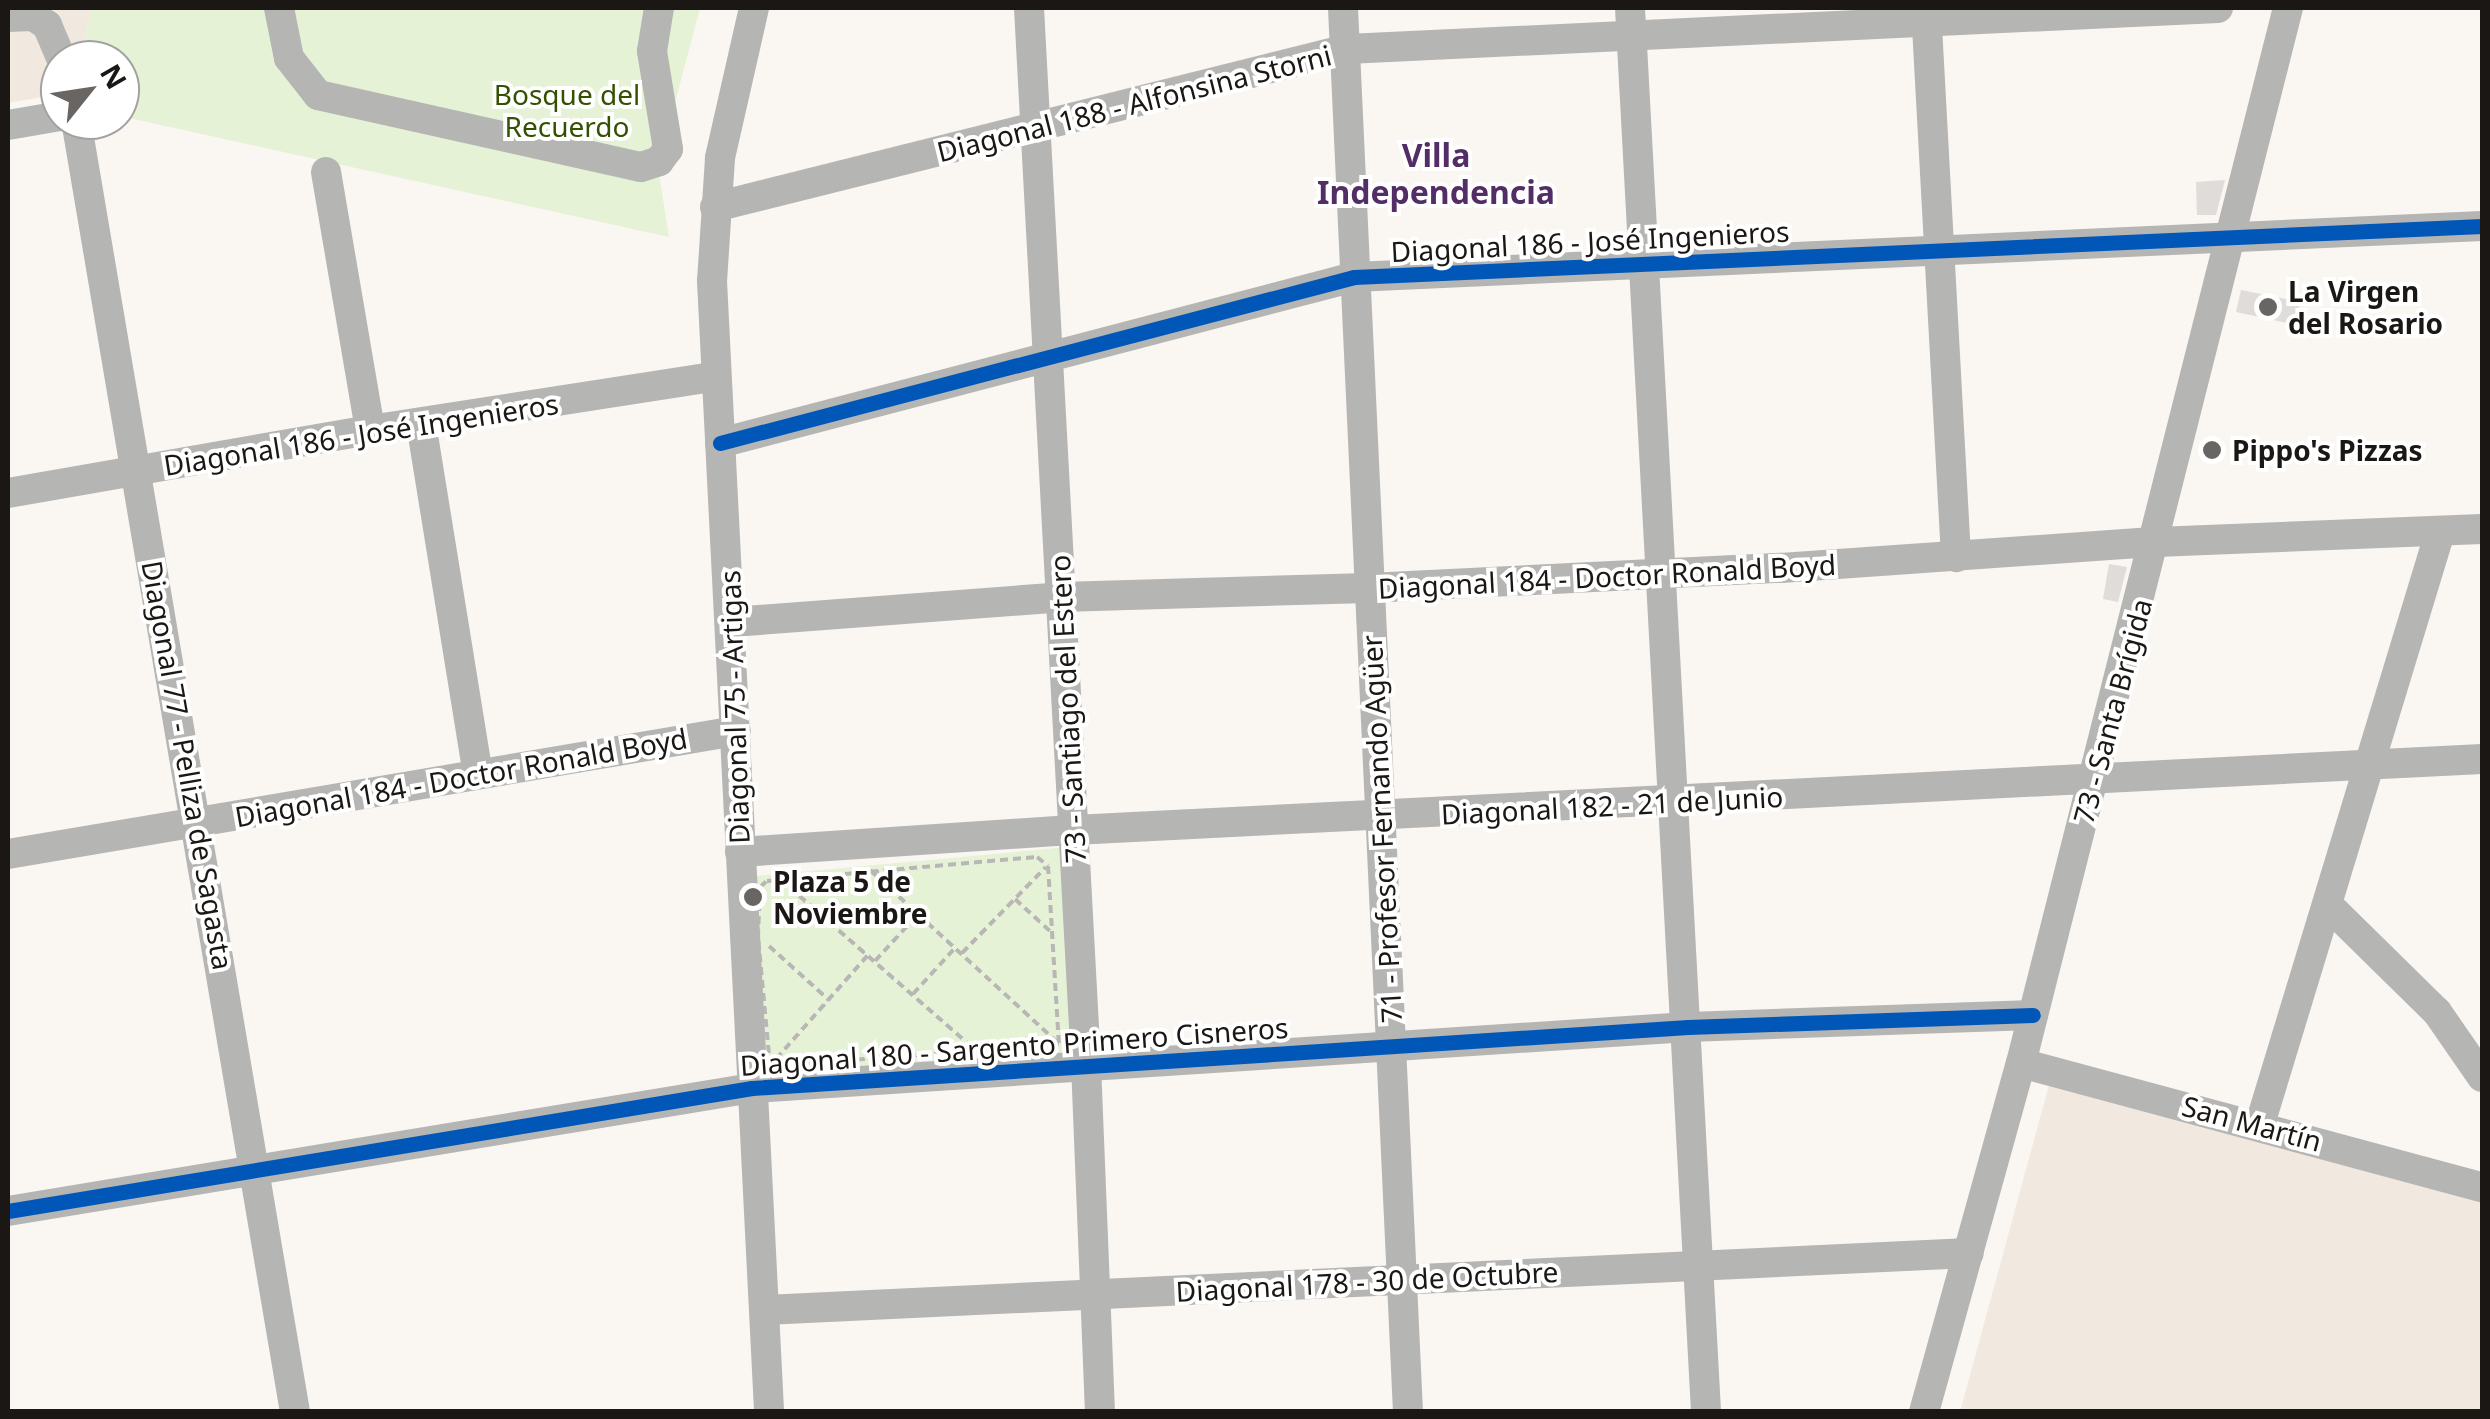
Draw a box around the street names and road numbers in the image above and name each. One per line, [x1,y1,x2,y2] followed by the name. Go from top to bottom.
[933,38,1335,168] street label: Diagonal 188 - Alfonsina Storni
[1390,214,1790,268] street label: Diagonal 186 - José Ingenieros
[161,386,561,482] street label: Diagonal 186 - José Ingenieros
[1377,547,1837,605] street label: Diagonal 184 - Doctor Ronald Boyd
[1042,554,1092,864] street label: 73 - Santiago del Estero
[135,558,241,972] street label: Diagonal 77 - Pelliza de Sagasta
[712,570,756,844] street label: Diagonal 75 - Artigas
[2066,595,2158,827] street label: 73 - Santa Brígida
[1354,634,1408,1024] street label: 71 - Profesor Fernando Agüer
[232,721,690,833] street label: Diagonal 184 - Doctor Ronald Boyd
[1440,779,1784,831] street label: Diagonal 182 - 21 de Junio
[739,1010,1289,1082] street label: Diagonal 180 - Sargento Primero Cisneros
[2179,1088,2325,1158] street label: San Martín
[1175,1254,1559,1308] street label: Diagonal 178 - 30 de Octubre

